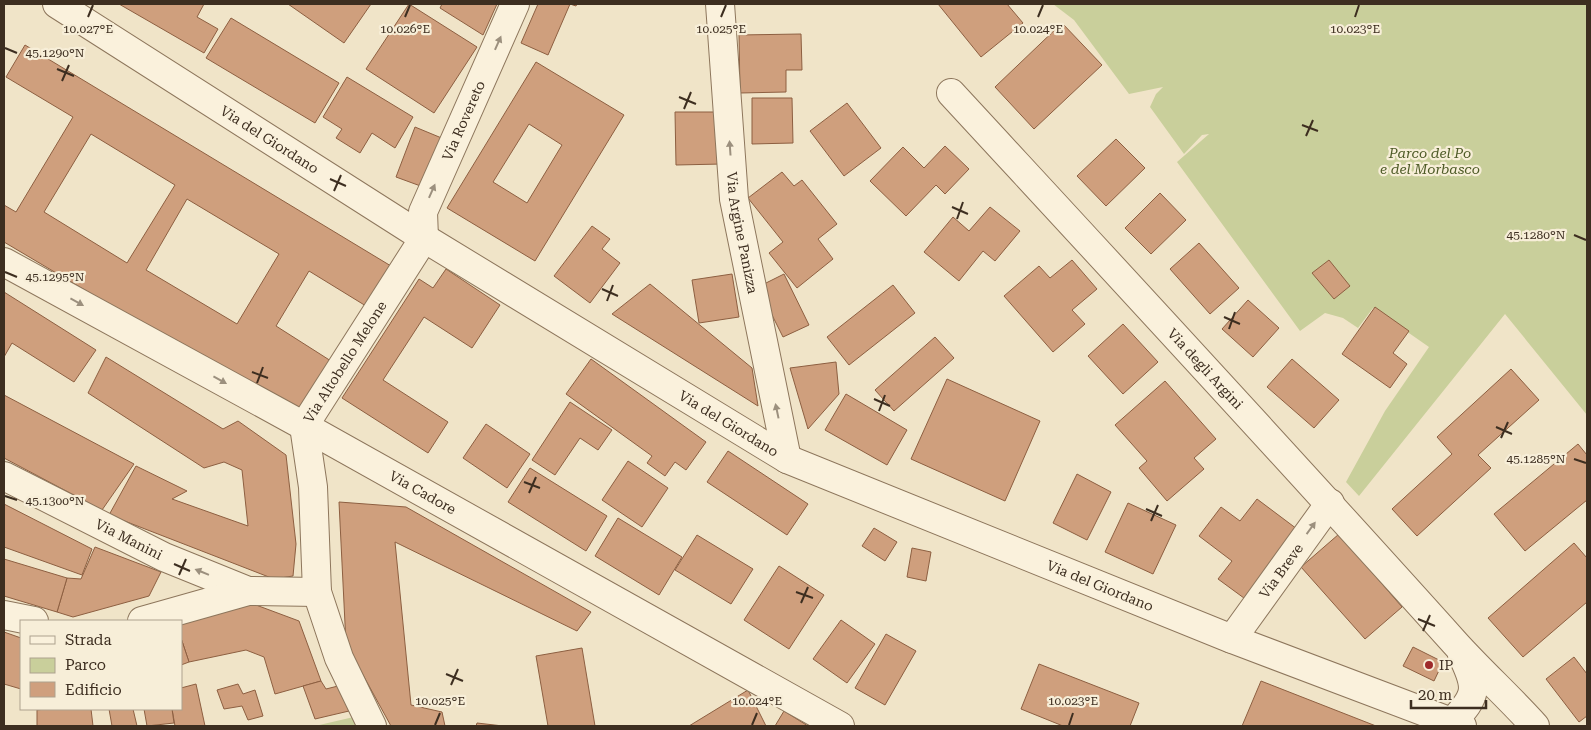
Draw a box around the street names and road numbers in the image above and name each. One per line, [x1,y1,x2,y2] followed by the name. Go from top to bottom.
[439,78,488,163] street label: Via Rovereto
[217,102,322,177] street label: Via del Giordano
[724,171,761,296] street label: Via Argine Panizza
[300,298,390,426] street label: Via Altobello Melone
[1164,325,1247,413] street label: Via degli Argini
[676,387,781,460] street label: Via del Giordano
[387,467,459,518] street label: Via Cadore
[93,516,166,563] street label: Via Manini
[1256,540,1306,601] street label: Via Breve
[1044,557,1156,614] street label: Via del Giordano

